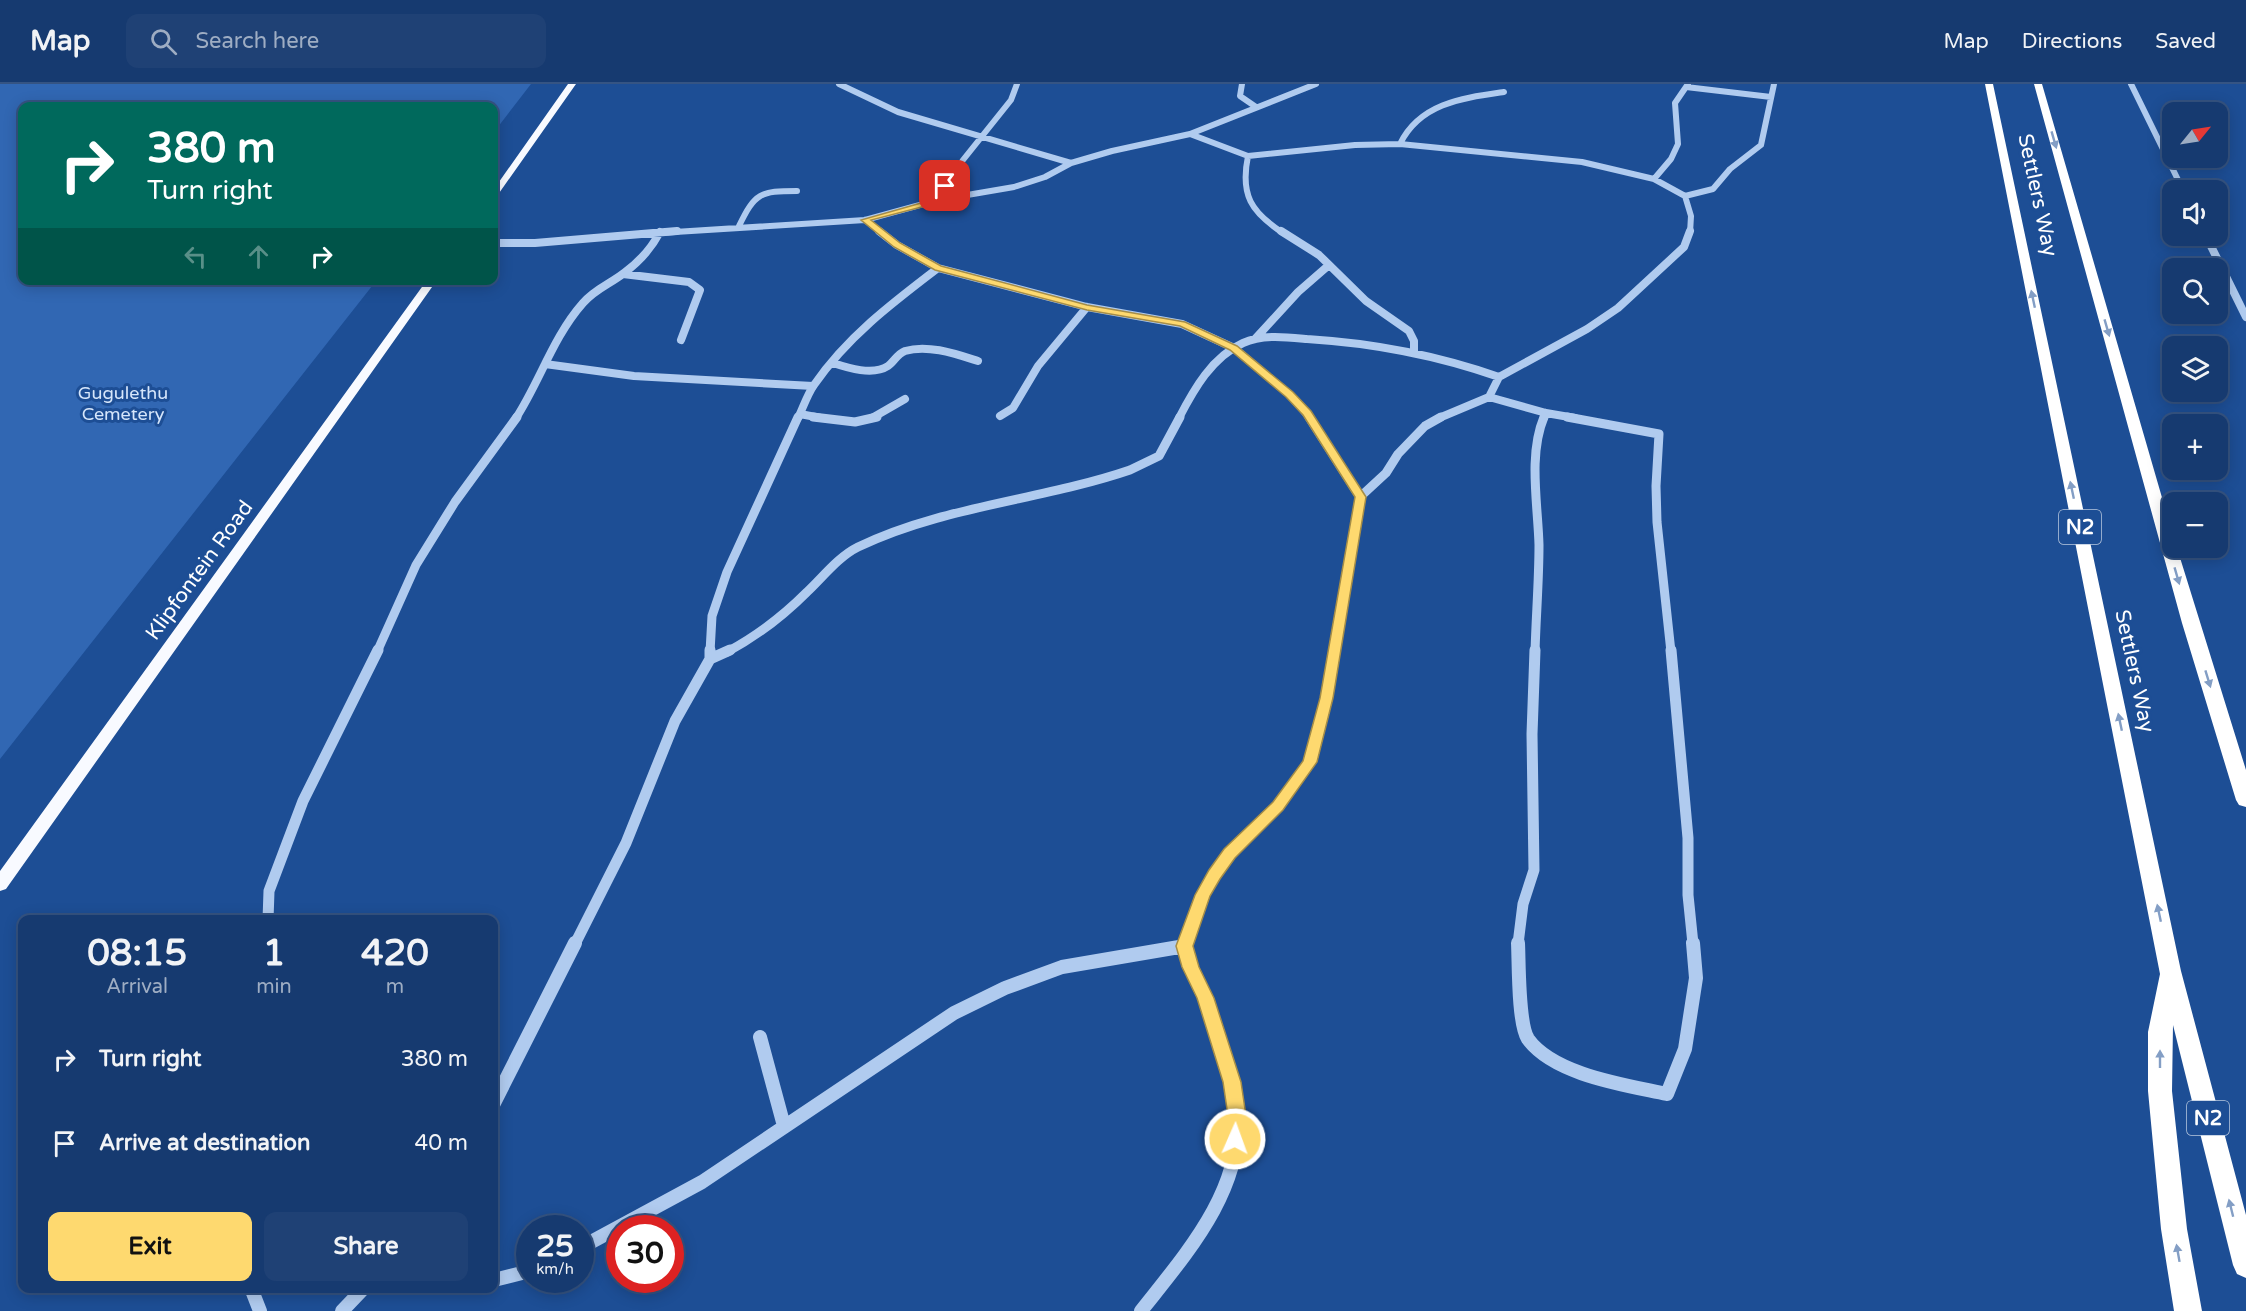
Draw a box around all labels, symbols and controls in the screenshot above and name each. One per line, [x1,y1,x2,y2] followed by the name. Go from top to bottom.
[126,14,546,68] search box
[30,24,90,58] text: Map
[147,25,180,58] icon: search
[195,28,319,54] text: Search here
[1943,29,1989,54] text: Map
[2022,29,2122,54] text: Directions
[2155,29,2216,54] text: Saved
[2162,102,2228,168] north arrow
[2162,102,2228,558] map controls
[147,123,276,174] text: 380 m
[48,126,126,204] icon: right
[2012,131,2063,259] street label: Settlers Way
[2050,131,2059,149] one-way arrow
[919,160,970,211] pin
[928,169,961,202] icon: arrive
[147,174,273,207] text: Turn right
[2162,180,2228,246] button: sound
[179,240,212,273] icon: left
[242,240,275,273] icon: ahead
[305,240,338,273] icon: right
[2162,258,2228,324] button: search
[2028,289,2037,308] one-way arrow
[2103,319,2112,337] one-way arrow
[2162,336,2228,402] button: layers
[78,382,168,425] park label: Gugulethu Cemetery
[2162,414,2228,480] button: +
[2067,480,2076,499] one-way arrow
[2162,492,2228,558] button: −
[140,496,258,645] street label: Klipfontein Road
[2059,510,2101,544] road number: N2
[2173,567,2182,585] one-way arrow
[2109,607,2160,735] street label: Settlers Way
[2204,670,2213,688] one-way arrow
[2115,713,2124,732] one-way arrow
[2154,904,2163,923] one-way arrow
[87,932,187,975] text: 08:15
[263,932,285,975] text: 1
[361,932,429,975] text: 420
[106,975,168,999] text: Arrival
[256,975,292,999] text: min
[386,975,404,999] text: m
[48,1043,81,1076] icon: right
[99,1046,201,1072] text: Turn right
[401,1046,468,1072] text: 380 m
[2155,1050,2165,1069] one-way arrow
[2187,1101,2229,1135] road number: N2
[1203,1107,1267,1171] position arrow
[48,1127,81,1160] icon: arrive
[99,1130,310,1156] text: Arrive at destination
[414,1130,468,1156] text: 40 m
[2226,1199,2236,1217] one-way arrow
[48,1212,252,1281] button: Exit
[264,1212,468,1281] button: Share
[606,1215,684,1293] speed limit sign: 30
[536,1228,574,1265] text: 25
[2173,1244,2182,1263] one-way arrow
[536,1260,574,1278] text: km/h

